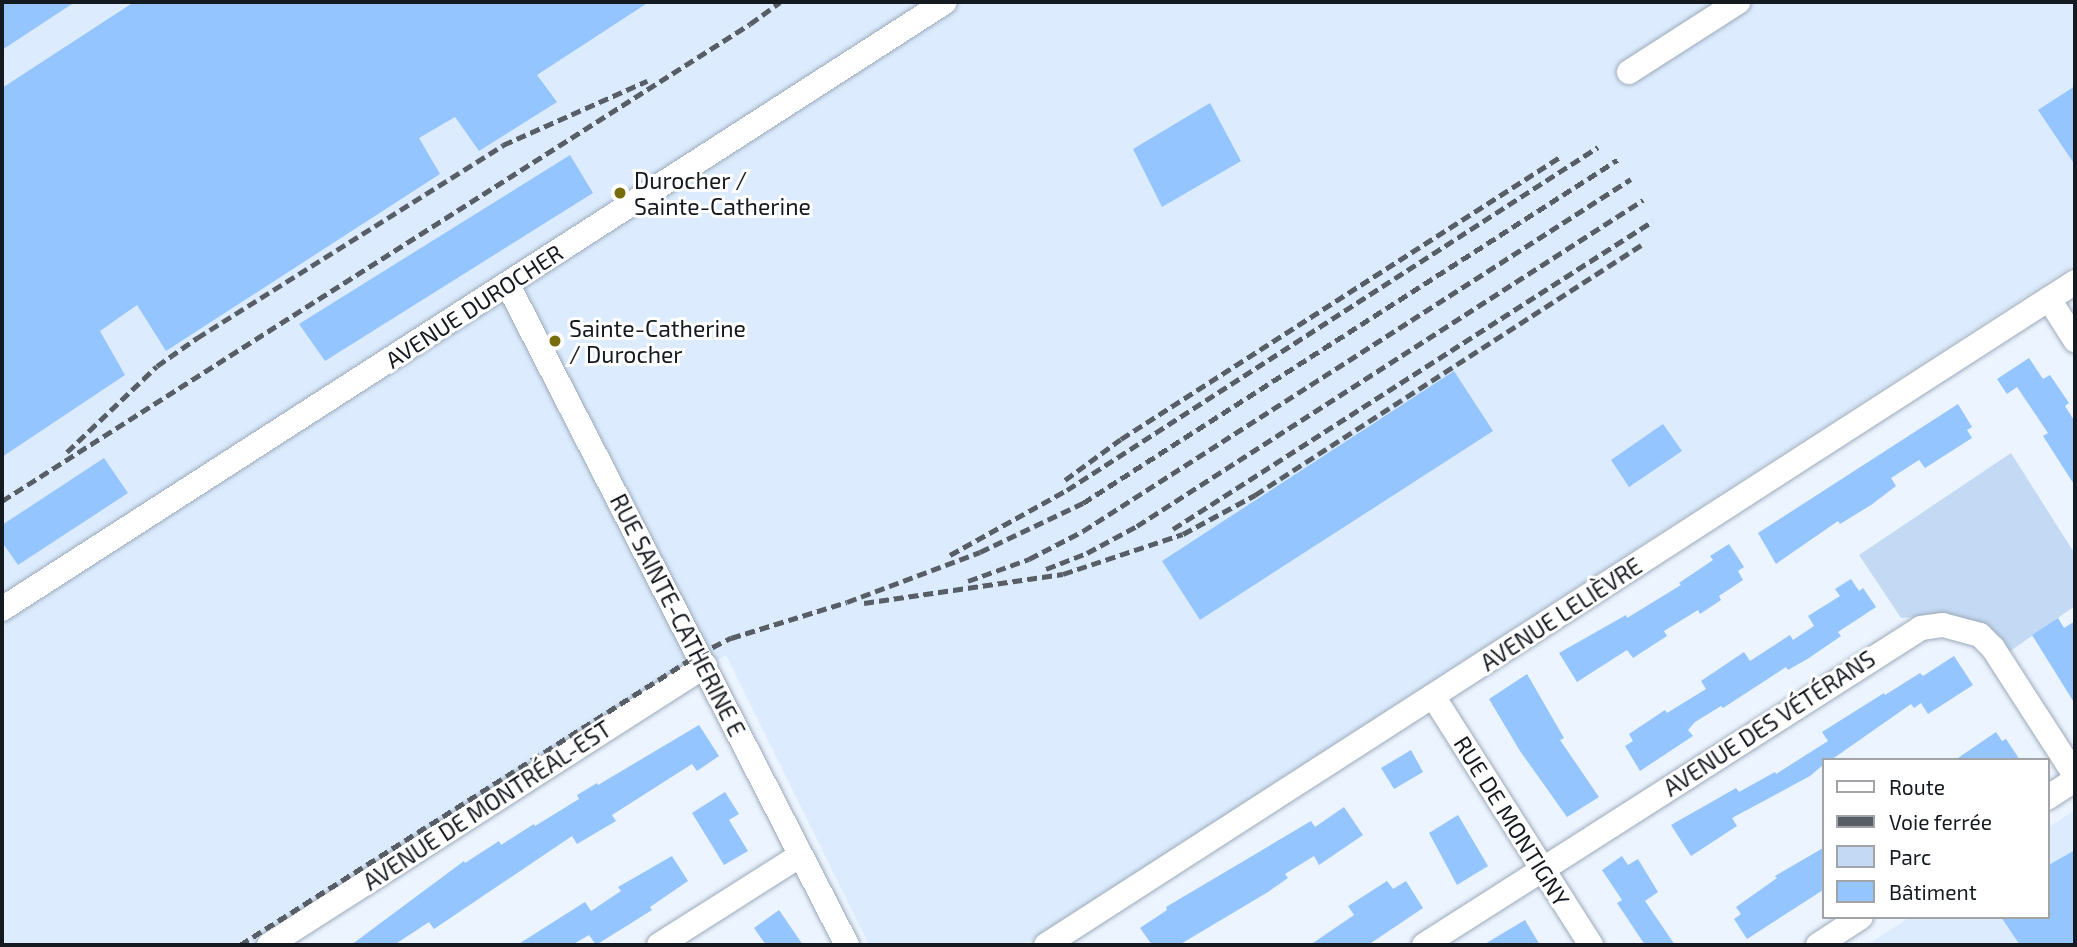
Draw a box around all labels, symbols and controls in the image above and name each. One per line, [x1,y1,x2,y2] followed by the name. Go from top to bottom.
[634,166,811,220] place label: Durocher / Sainte-Catherine
[612,185,628,201] marker: Durocher / Sainte-Catherine
[380,238,568,374] street label: AVENUE DUROCHER
[569,314,746,368] place label: Sainte-Catherine / Durocher
[547,333,563,349] marker: Sainte-Catherine / Durocher
[605,489,751,741] street label: RUE SAINTE-CATHERINE E
[1475,552,1647,676] street label: AVENUE LELIÈVRE
[1658,644,1880,802] street label: AVENUE DES VÉTÉRANS
[358,714,616,896] street label: AVENUE DE MONTRÉAL-EST
[1448,731,1576,911] street label: RUE DE MONTIGNY
[1822,758,2049,919] legend
[1889,774,1945,799] text: Route
[1889,809,1992,834] text: Voie ferrée
[1889,844,1931,869] text: Parc
[1889,879,1977,904] text: Bâtiment

